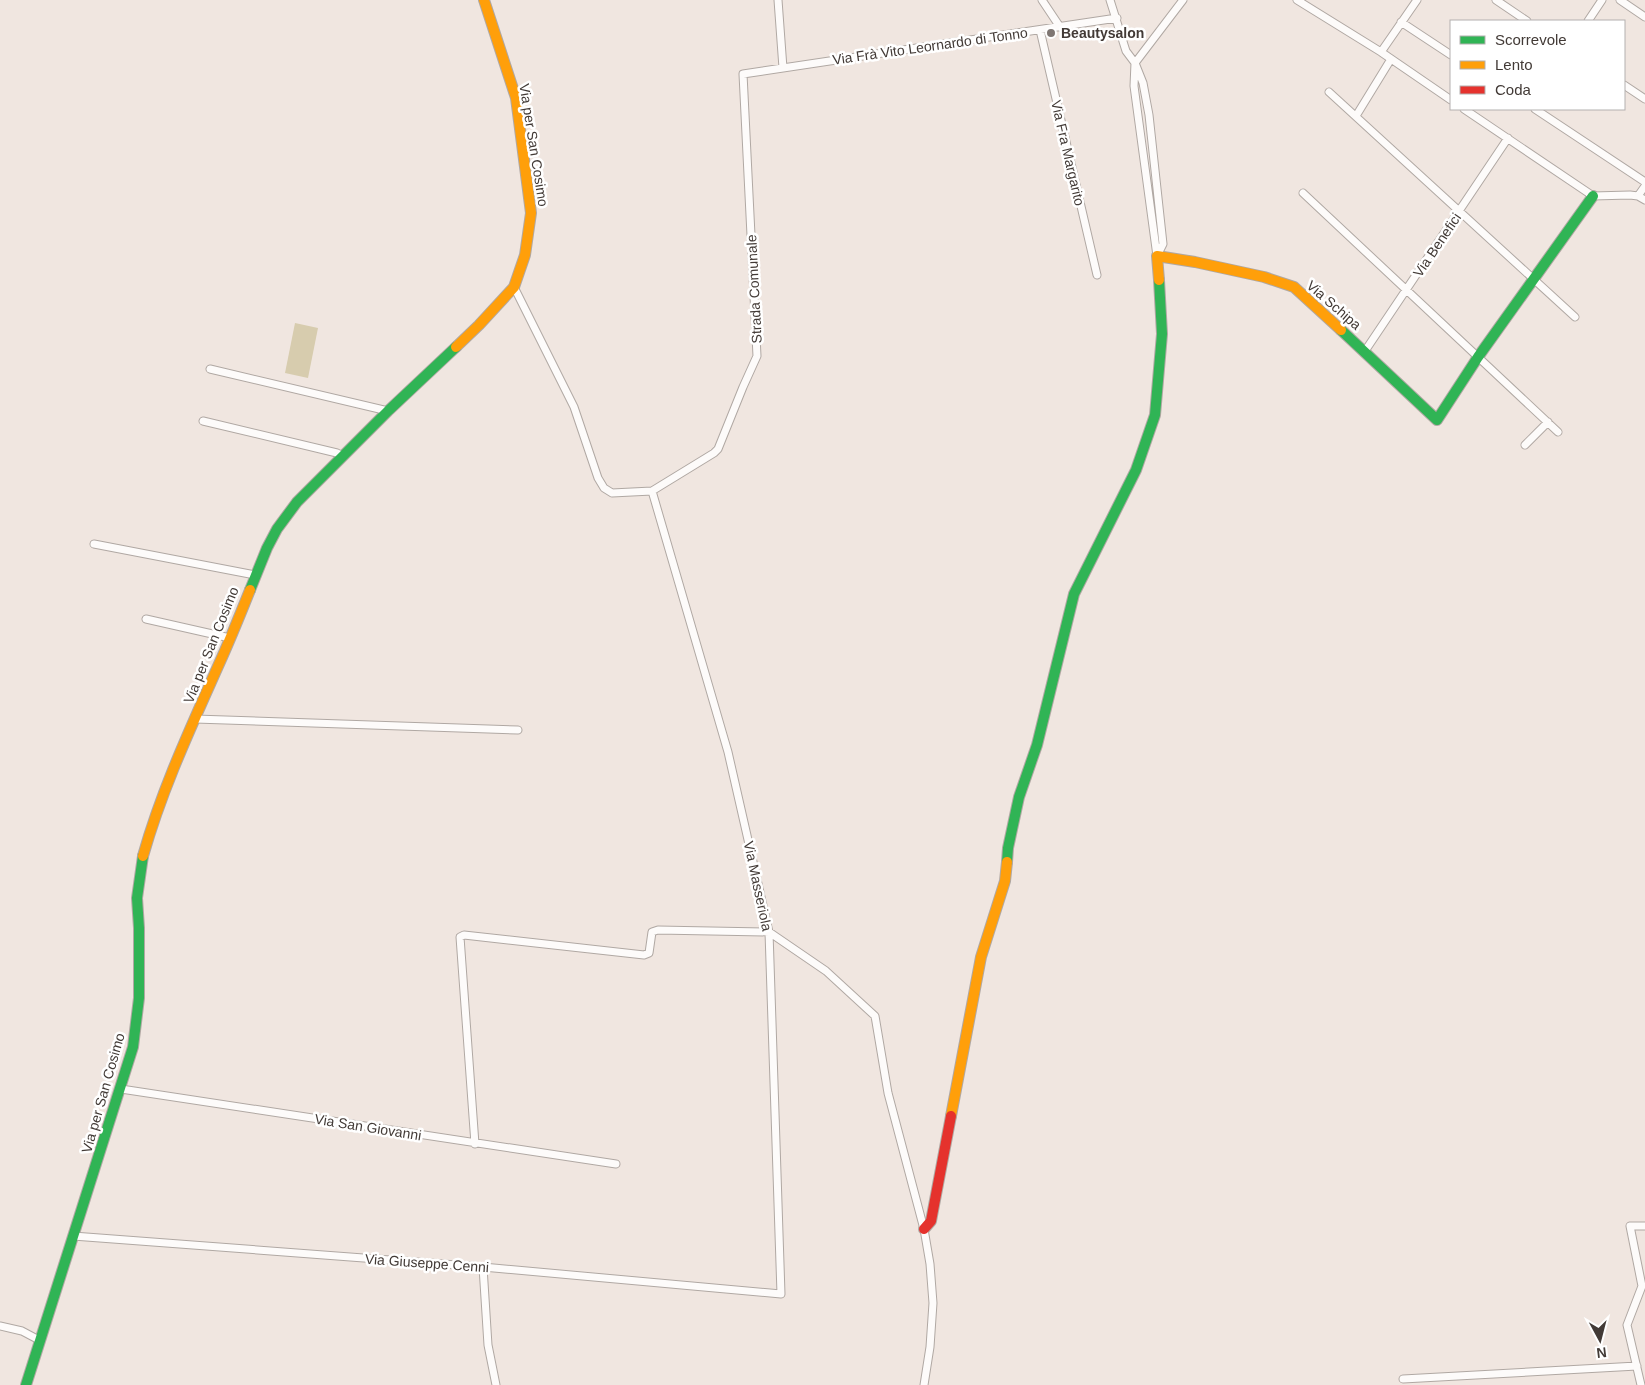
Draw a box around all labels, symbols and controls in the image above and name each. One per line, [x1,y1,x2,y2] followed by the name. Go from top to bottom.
[1450,20,1625,110] legend
[831,24,1029,68] street label: Via Frà Vito Leornardo di Tonno
[1061,25,1144,41] place label: Beautysalon
[1045,27,1057,39] marker: Beautysalon
[1495,31,1567,48] text: Scorrevole
[1495,56,1533,73] text: Lento
[1495,81,1532,98] text: Coda
[516,82,552,208] street label: Via per San Cosimo
[1048,99,1088,208] street label: Via Fra Margarito
[1410,210,1464,280] street label: Via Benefici
[743,234,765,344] street label: Strada Comunale
[1304,277,1365,333] street label: Via Schipa
[180,584,242,706] street label: Via per San Cosimo
[741,840,775,933] street label: Via Masseriola
[78,1031,128,1155] street label: Via per San Cosimo
[313,1111,423,1143] street label: Via San Giovanni
[364,1251,490,1275] street label: Via Giuseppe Cenni
[1575,1315,1625,1365] north arrow
[1596,1344,1608,1361] text: N

